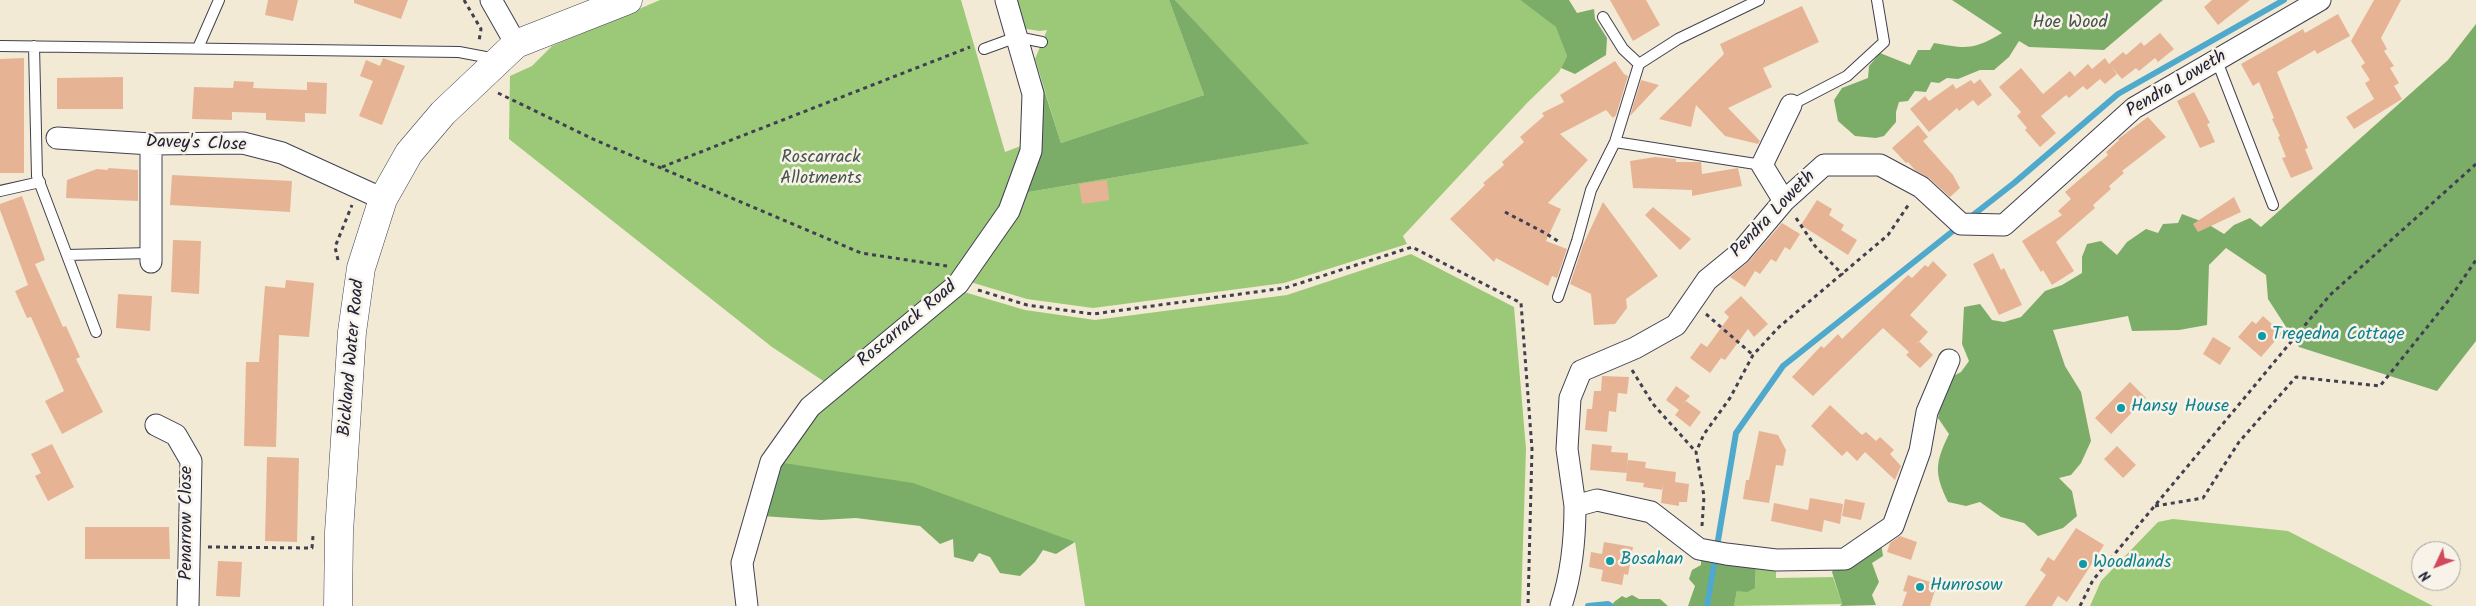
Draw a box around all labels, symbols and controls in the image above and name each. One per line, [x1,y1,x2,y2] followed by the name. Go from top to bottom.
[2033,13,2107,35] park label: Hoe Wood
[2123,47,2231,123] street label: Pendra Loweth
[145,132,247,158] street label: Davey's Close
[780,148,862,190] park label: Roscarrack Allotments
[1727,167,1821,263] street label: Pendra Loweth
[854,277,962,373] street label: Roscarrack Road
[335,279,371,437] street label: Bickland Water Road
[2272,325,2405,347] place label: Tregedna Cottage
[2256,330,2268,342] marker: Tregedna Cottage
[2131,397,2229,419] place label: Hansy House
[2115,402,2127,414] marker: Hansy House
[177,466,199,580] street label: Penarrow Close
[2411,541,2461,591] north arrow
[1620,550,1683,572] place label: Bosahan
[2093,553,2171,575] place label: Woodlands
[1604,555,1616,567] marker: Bosahan
[2077,558,2089,570] marker: Woodlands
[2415,565,2437,586] text: N
[1930,576,2002,598] place label: Hunrosow
[1914,581,1926,593] marker: Hunrosow

